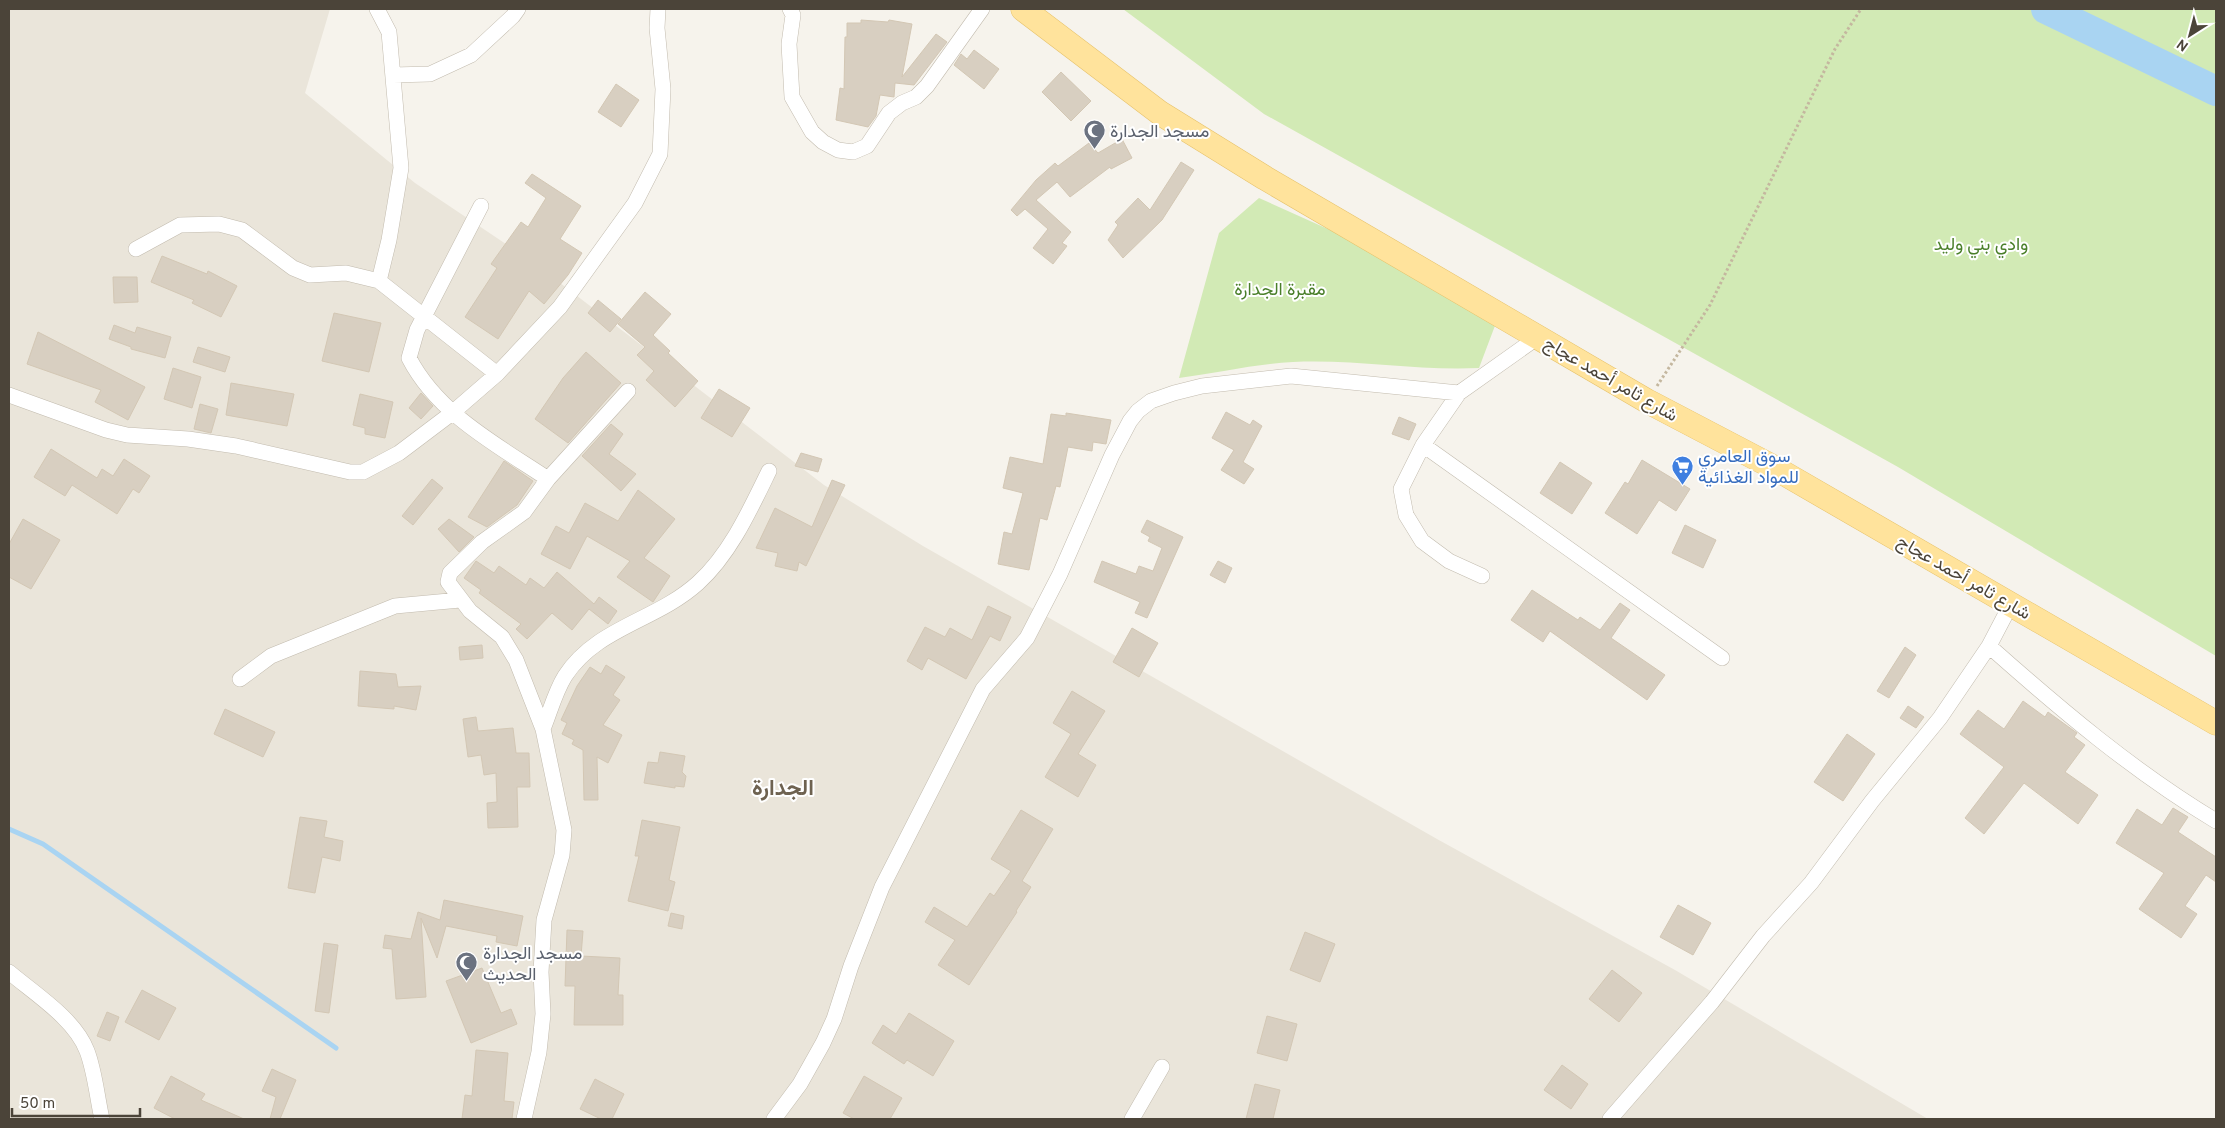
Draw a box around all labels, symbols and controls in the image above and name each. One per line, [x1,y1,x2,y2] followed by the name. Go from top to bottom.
[2165,10,2215,60] north arrow
[2174,34,2192,54] text: N
[1082,119,1106,150] mosque icon: مسجد الجدارة
[1110,121,1209,144] place label: مسجد الجدارة
[1934,234,2028,259] park label: وادي بني وليد
[1234,279,1326,302] park label: مقبرة الجدارة
[1539,333,1681,428] street label: شارع ثامر أحمد عجاج
[1698,446,1799,490] place label: سوق العامري للمواد الغذائية
[1670,454,1694,485] supermarket icon: سوق العامري للمواد الغذائية
[1892,531,2034,626] street label: شارع ثامر أحمد عجاج
[752,776,814,803] district label: الجدارة
[483,943,582,987] place label: مسجد الجدارة الحديث
[455,951,479,982] mosque icon: مسجد الجدارة الحديث
[12,1086,140,1118] scale bar
[20,1095,55,1114] text: 50 m

